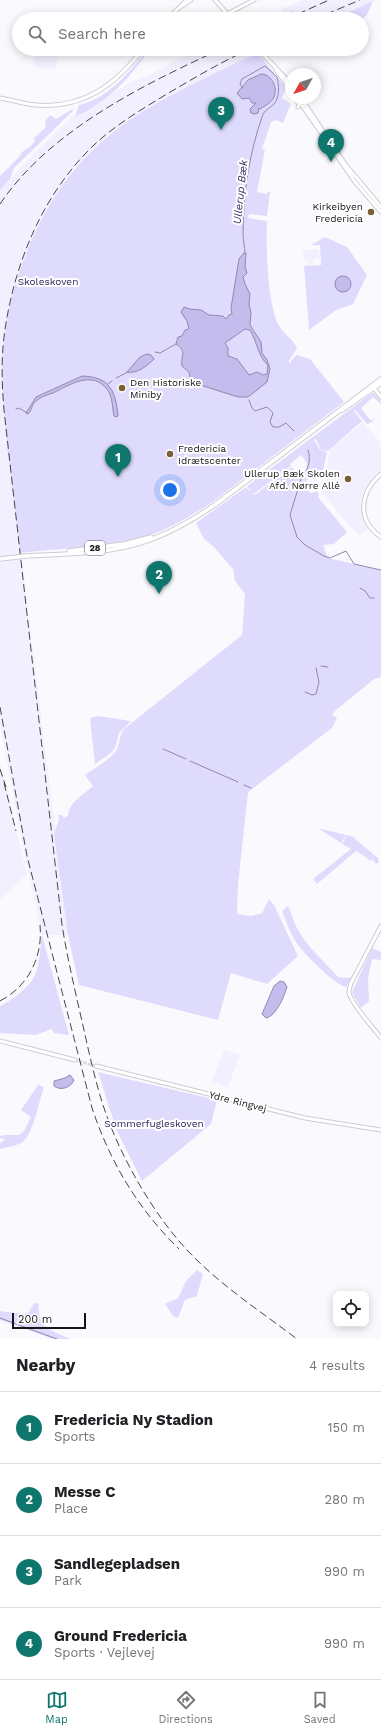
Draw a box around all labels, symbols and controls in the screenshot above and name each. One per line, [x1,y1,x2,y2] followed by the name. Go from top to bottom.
[12,12,369,56] search box
[26,23,48,45] icon: search
[58,25,146,43] text: Search here
[285,68,321,104] north arrow
[208,97,234,130] pin: 3
[318,129,344,162] pin: 4
[231,158,250,225] water label: Ullerup Bæk
[313,201,363,224] place label: Kirkeibyen Fredericia
[366,207,376,217] marker: Kirkeibyen Fredericia
[18,276,78,287] park label: Skoleskoven
[130,377,202,400] place label: Den Historiske Miniby
[117,383,127,393] marker: Den Historiske Miniby
[178,443,241,466] place label: Fredericia Idrætscenter
[105,444,131,477] pin: 1
[165,449,175,459] marker: Fredericia Idrætscenter
[244,468,340,491] place label: Ullerup Bæk Skolen Afd. Nørre Allé
[343,474,353,484] marker: Ullerup Bæk Skolen Afd. Nørre Allé
[160,480,180,500] your location
[85,541,105,555] road number: 28
[146,561,172,594] pin: 2
[208,1089,268,1114] street label: Ydre Ringvej
[104,1118,204,1129] park label: Sommerfugleskoven
[333,1291,369,1327] map controls
[333,1291,369,1327] button: locate
[12,1311,86,1330] scale bar
[18,1313,52,1326] text: 200 m
[16,1355,75,1375] text: Nearby
[309,1358,365,1373] text: 4 results
[54,1411,213,1429] text: Fredericia Ny Stadion
[26,1420,32,1435] text: 1
[327,1420,365,1435] text: 150 m
[54,1429,95,1444] text: Sports
[54,1483,115,1501] text: Messe C
[25,1492,33,1507] text: 2
[325,1492,365,1507] text: 280 m
[54,1501,88,1516] text: Place
[54,1555,180,1573] text: Sandlegepladsen
[25,1564,33,1579] text: 3
[324,1564,365,1579] text: 990 m
[54,1573,82,1588] text: Park
[54,1627,187,1645] text: Ground Fredericia
[25,1636,33,1651] text: 4
[324,1636,365,1651] text: 990 m
[54,1645,155,1660] text: Sports · Vejlevej
[45,1689,68,1726] tab: Map
[159,1689,213,1726] tab: Directions
[304,1689,336,1726] tab: Saved

